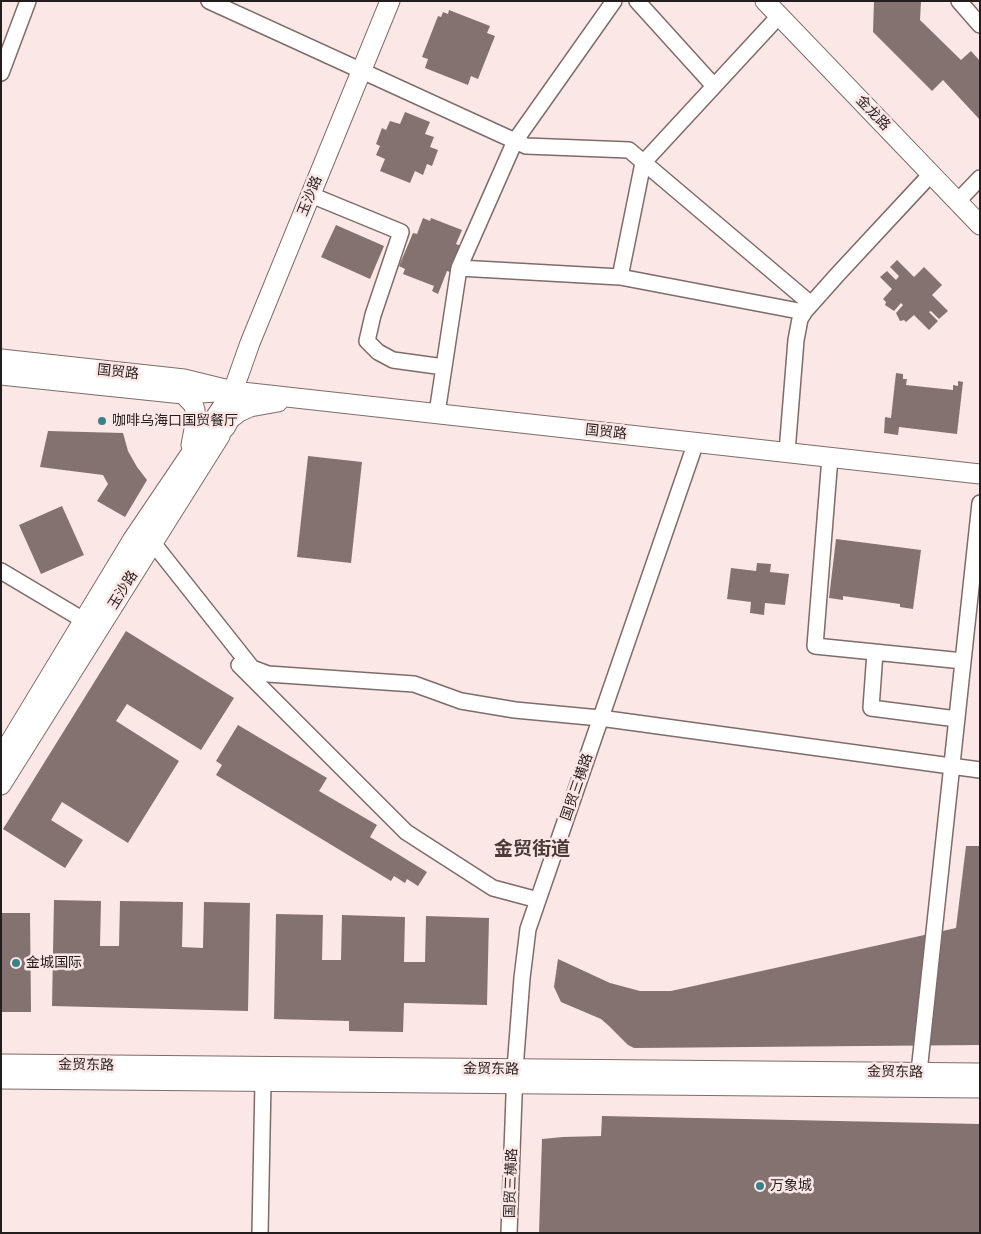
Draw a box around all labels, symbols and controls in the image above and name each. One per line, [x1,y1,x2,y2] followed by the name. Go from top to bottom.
[852,92,894,134] street label: 金龙路
[294,173,326,219] street label: 玉沙路
[96,361,140,383] street label: 国贸路
[112,413,238,429] place label: 咖啡乌海口国贸餐厅
[96,415,108,427] marker: 咖啡乌海口国贸餐厅
[584,421,628,443] street label: 国贸路
[105,568,141,612] street label: 玉沙路
[558,751,596,823] street label: 国贸三横路
[494,838,570,860] district label: 金贸街道
[26,955,82,971] place label: 金城国际
[10,957,22,969] marker: 金城国际
[58,1056,114,1074] street label: 金贸东路
[463,1060,519,1078] street label: 金贸东路
[867,1063,923,1081] street label: 金贸东路
[501,1148,521,1218] street label: 国贸三横路
[770,1178,812,1194] place label: 万象城
[754,1180,766,1192] marker: 万象城

